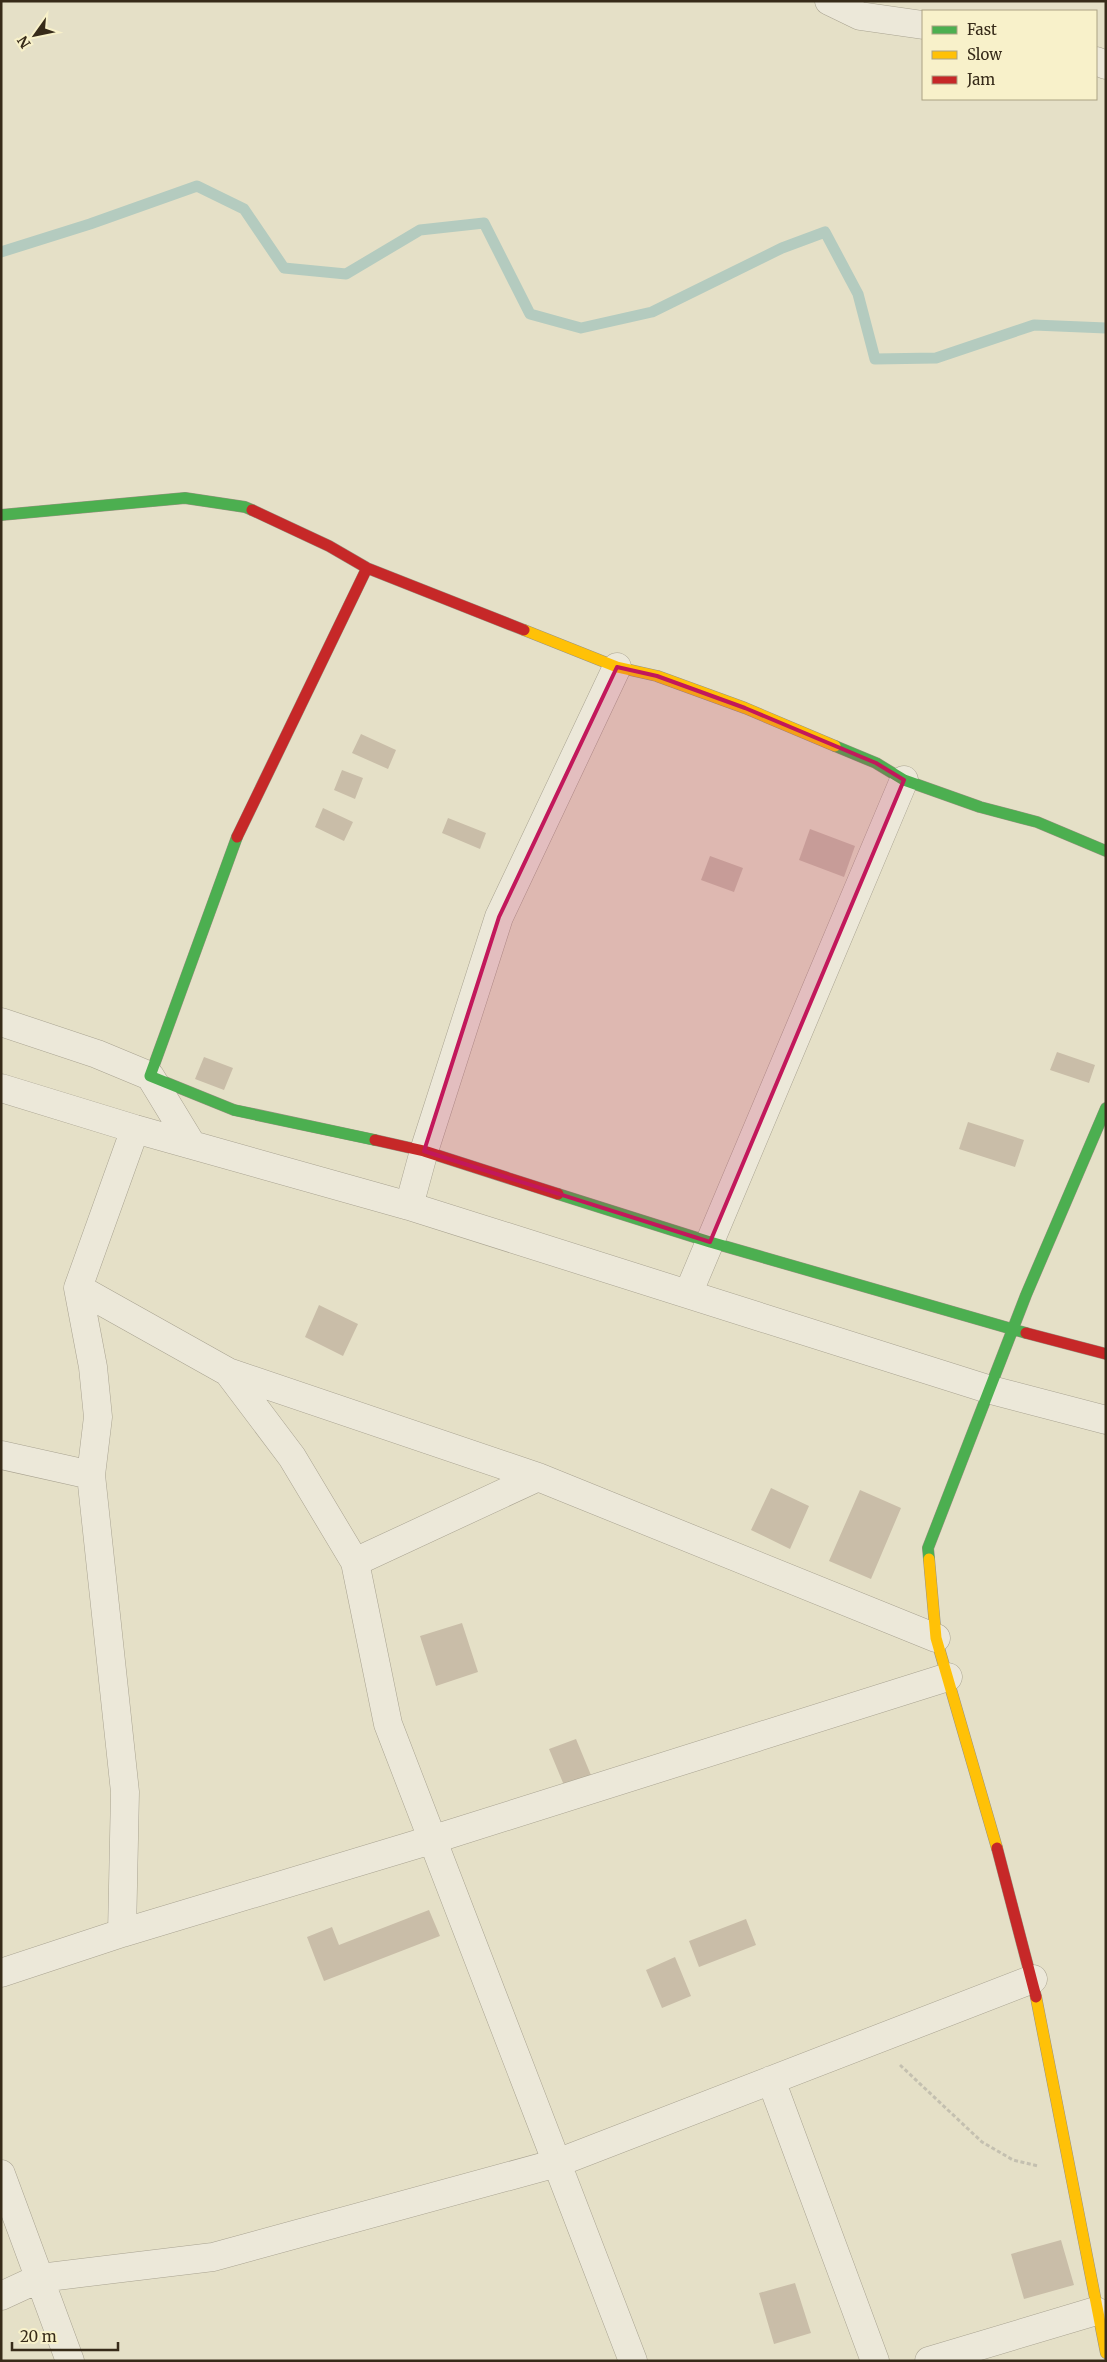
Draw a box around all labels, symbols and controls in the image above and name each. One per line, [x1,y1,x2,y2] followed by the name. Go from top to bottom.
[10,10,60,60] north arrow
[922,10,1097,100] legend
[967,20,997,39] text: Fast
[14,33,35,52] text: N
[967,45,1002,64] text: Slow
[966,70,995,89] text: Jam
[12,2320,119,2352] scale bar
[20,2327,57,2346] text: 20 m

